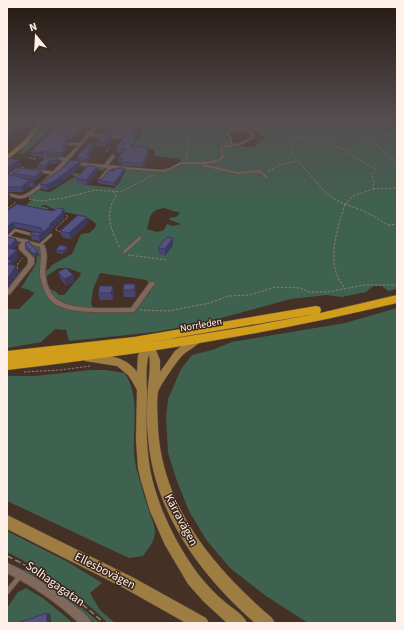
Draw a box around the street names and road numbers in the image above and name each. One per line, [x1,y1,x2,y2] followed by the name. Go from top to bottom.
[179,314,223,336] street label: Norrleden
[160,491,202,549] street label: Kärravägen
[72,548,138,594] street label: Ellesbovägen
[22,557,88,611] street label: Solhagagatan

